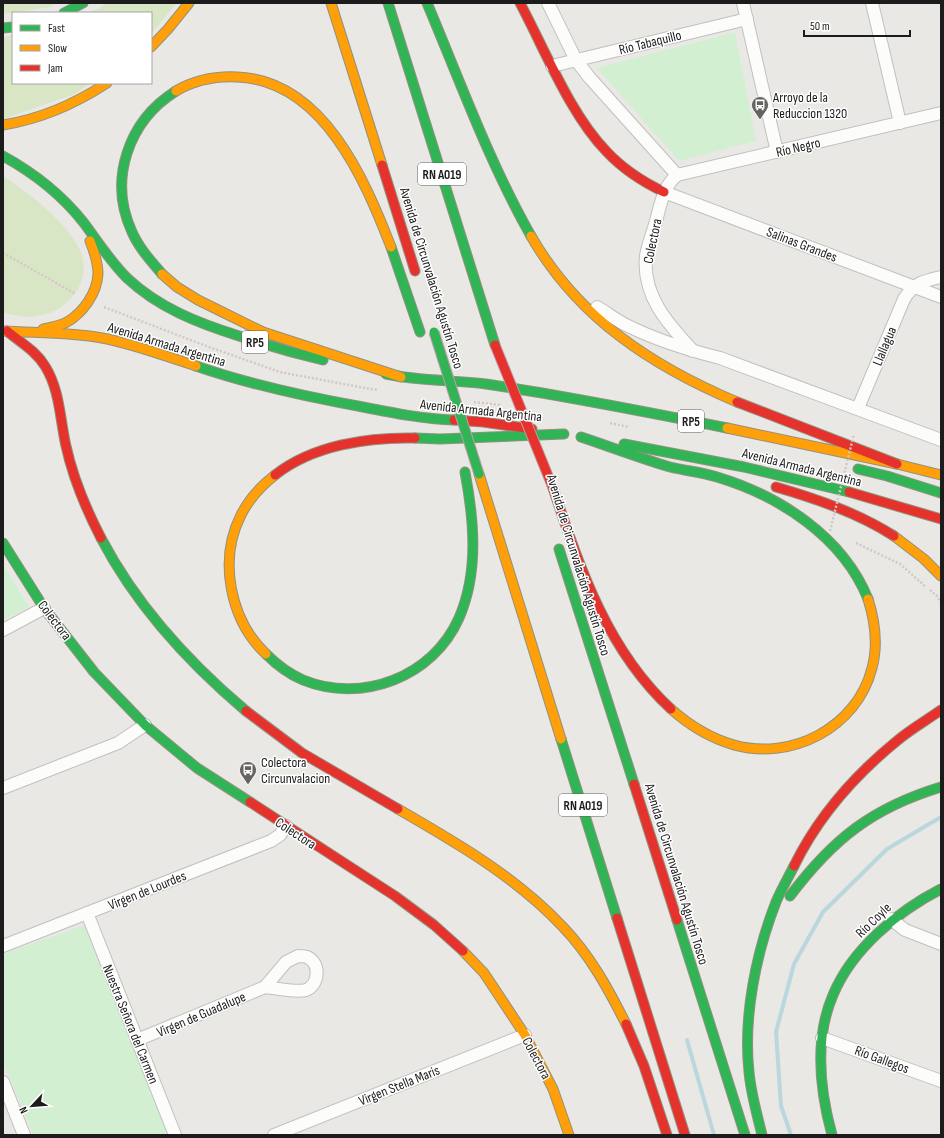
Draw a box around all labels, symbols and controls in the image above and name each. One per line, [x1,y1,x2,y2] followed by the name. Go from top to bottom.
[12,12,152,84] legend
[804,12,910,38] scale bar
[810,19,830,34] text: 50 m
[48,21,65,36] text: Fast
[617,26,683,58] street label: Río Tabaquillo
[48,41,67,56] text: Slow
[47,61,63,76] text: Jam
[772,89,847,122] place label: Arroyo de la Reduccion 1320
[750,95,770,120] bus stop icon: Arroyo de la Reduccion 1320
[774,134,822,161] street label: Río Negro
[418,163,466,185] road number: RN A019
[396,185,467,371] street label: Avenida de Circunvalación Agustín Tosco
[639,217,666,265] street label: Colectora
[764,223,840,266] street label: Salinas Grandes
[105,318,228,370] street label: Avenida Armada Argentina
[869,324,900,368] street label: Llallagua
[242,331,268,353] road number: RP5
[418,396,543,425] street label: Avenida Armada Argentina
[678,410,704,432] road number: RP5
[740,444,863,491] street label: Avenida Armada Argentina
[543,472,614,658] street label: Avenida de Circunvalación Agustín Tosco
[34,597,75,644] street label: Colectora
[261,754,330,787] place label: Colectora Circunvalacion
[238,760,258,785] bus stop icon: Colectora Circunvalacion
[641,781,712,967] street label: Avenida de Circunvalación Agustín Tosco
[559,794,607,816] road number: RN A019
[272,814,319,853] street label: Colectora
[106,867,189,914] street label: Virgen de Lourdes
[852,899,895,941] street label: Río Coyle
[99,962,162,1086] street label: Nuestra Señora del Carmen
[154,988,248,1041] street label: Virgen de Guadalupe
[518,1034,555,1082] street label: Colectora
[852,1042,911,1077] street label: Río Gallegos
[356,1061,442,1109] street label: Virgen Stella Maris
[12,1086,52,1126] north arrow
[16,1105,31,1116] text: N

